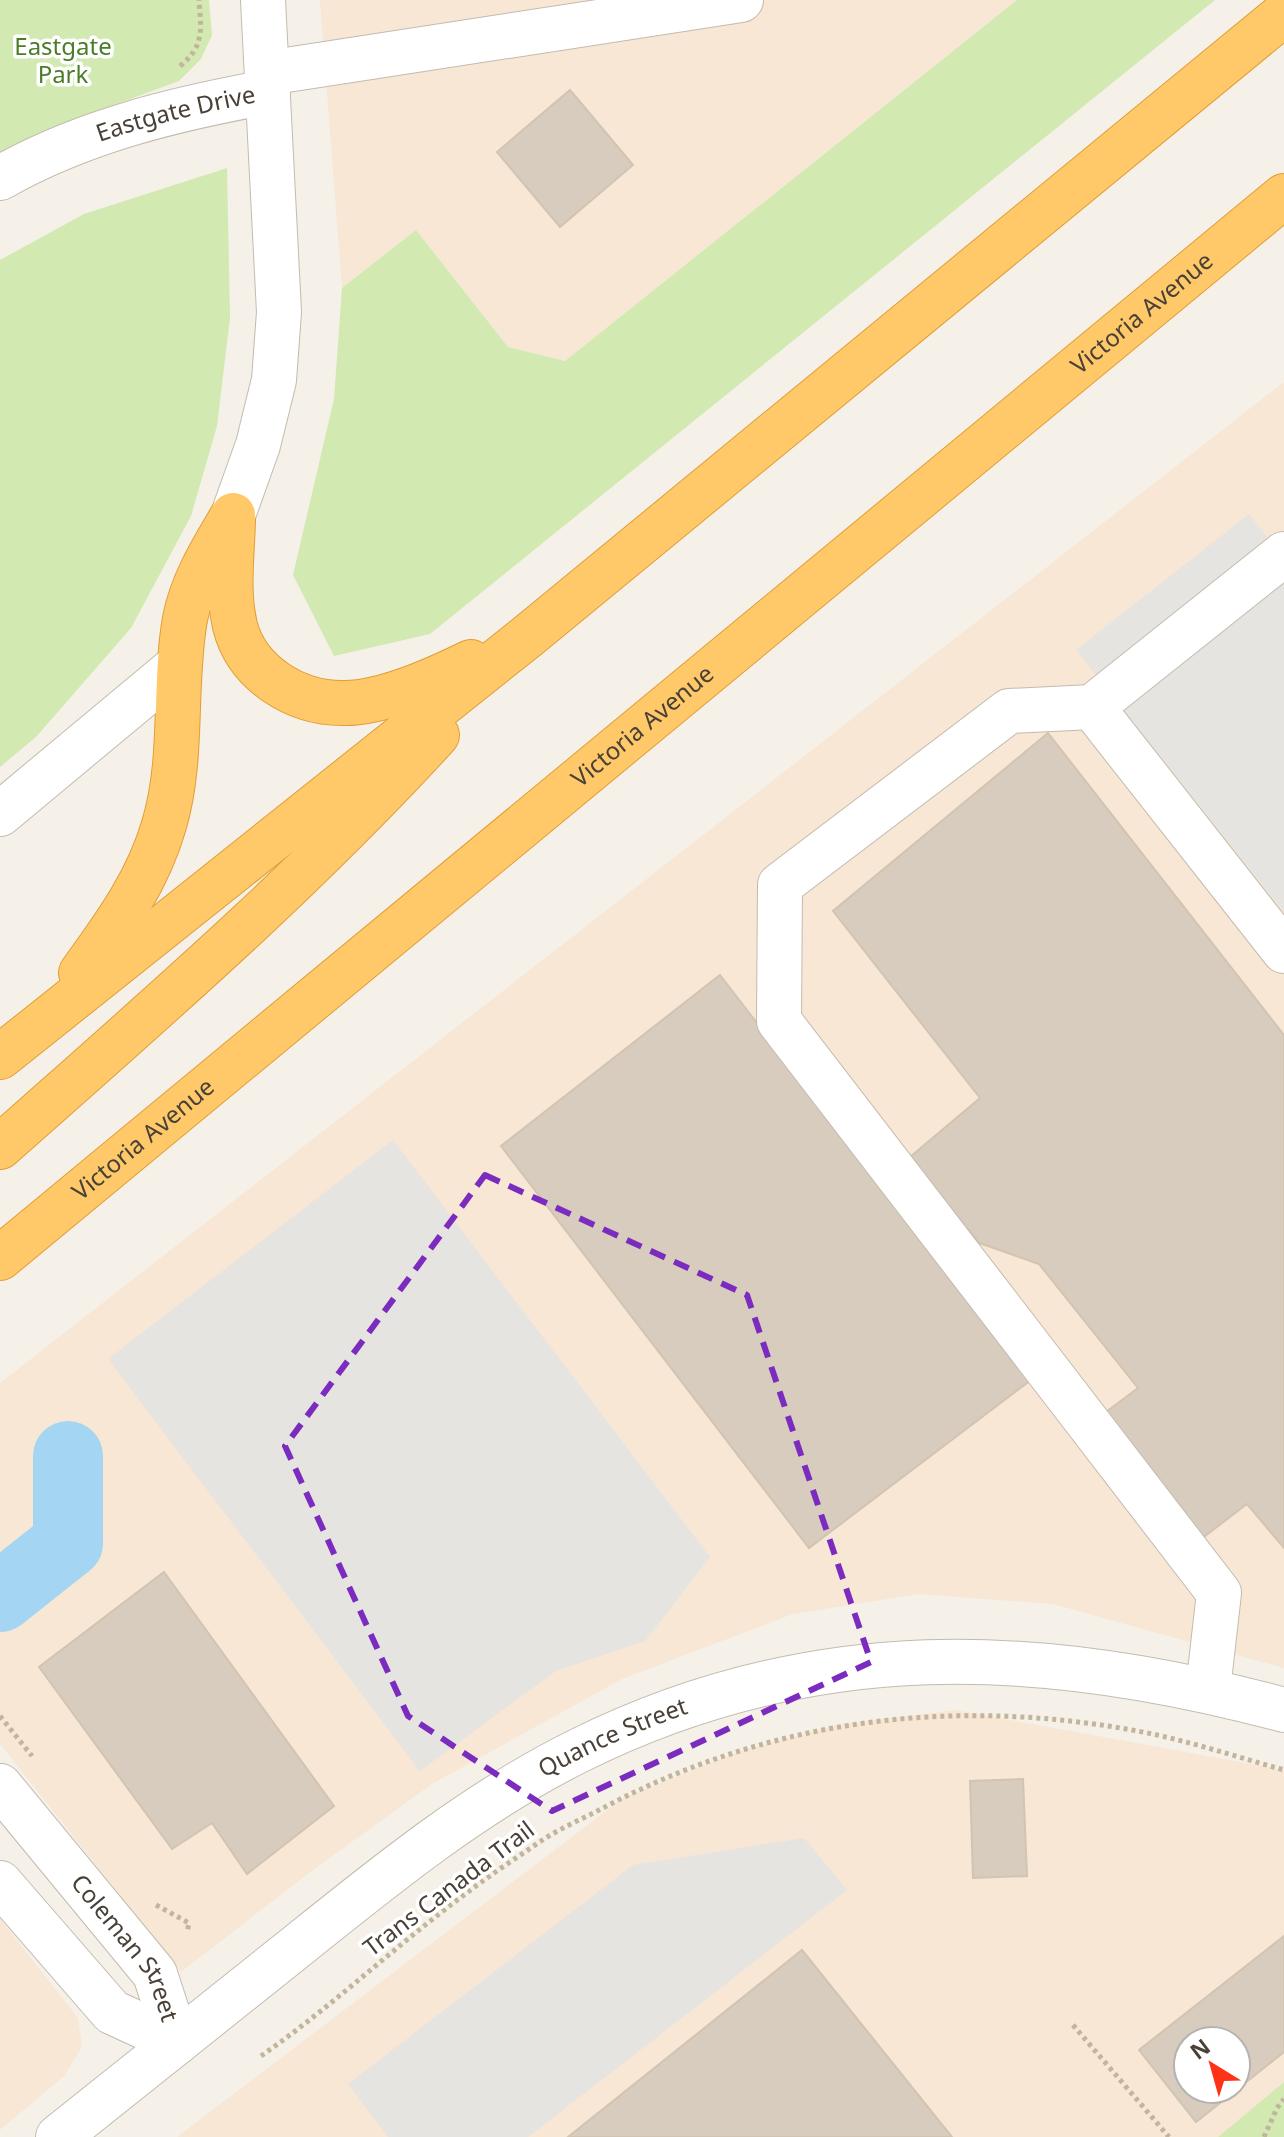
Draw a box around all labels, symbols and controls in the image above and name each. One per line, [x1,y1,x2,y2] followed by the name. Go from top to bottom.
[14,29,112,90] park label: Eastgate Park
[91,77,258,149] street label: Eastgate Drive
[1063,244,1219,381] street label: Victoria Avenue
[564,657,720,794] street label: Victoria Avenue
[64,1070,221,1207] street label: Victoria Avenue
[531,1689,692,1784] street label: Quance Street
[356,1813,540,1963] street label: Trans Canada Trail
[64,1867,187,2026] street label: Coleman Street
[1172,2025,1252,2105] north arrow
[1183,2031,1216,2066] text: N

